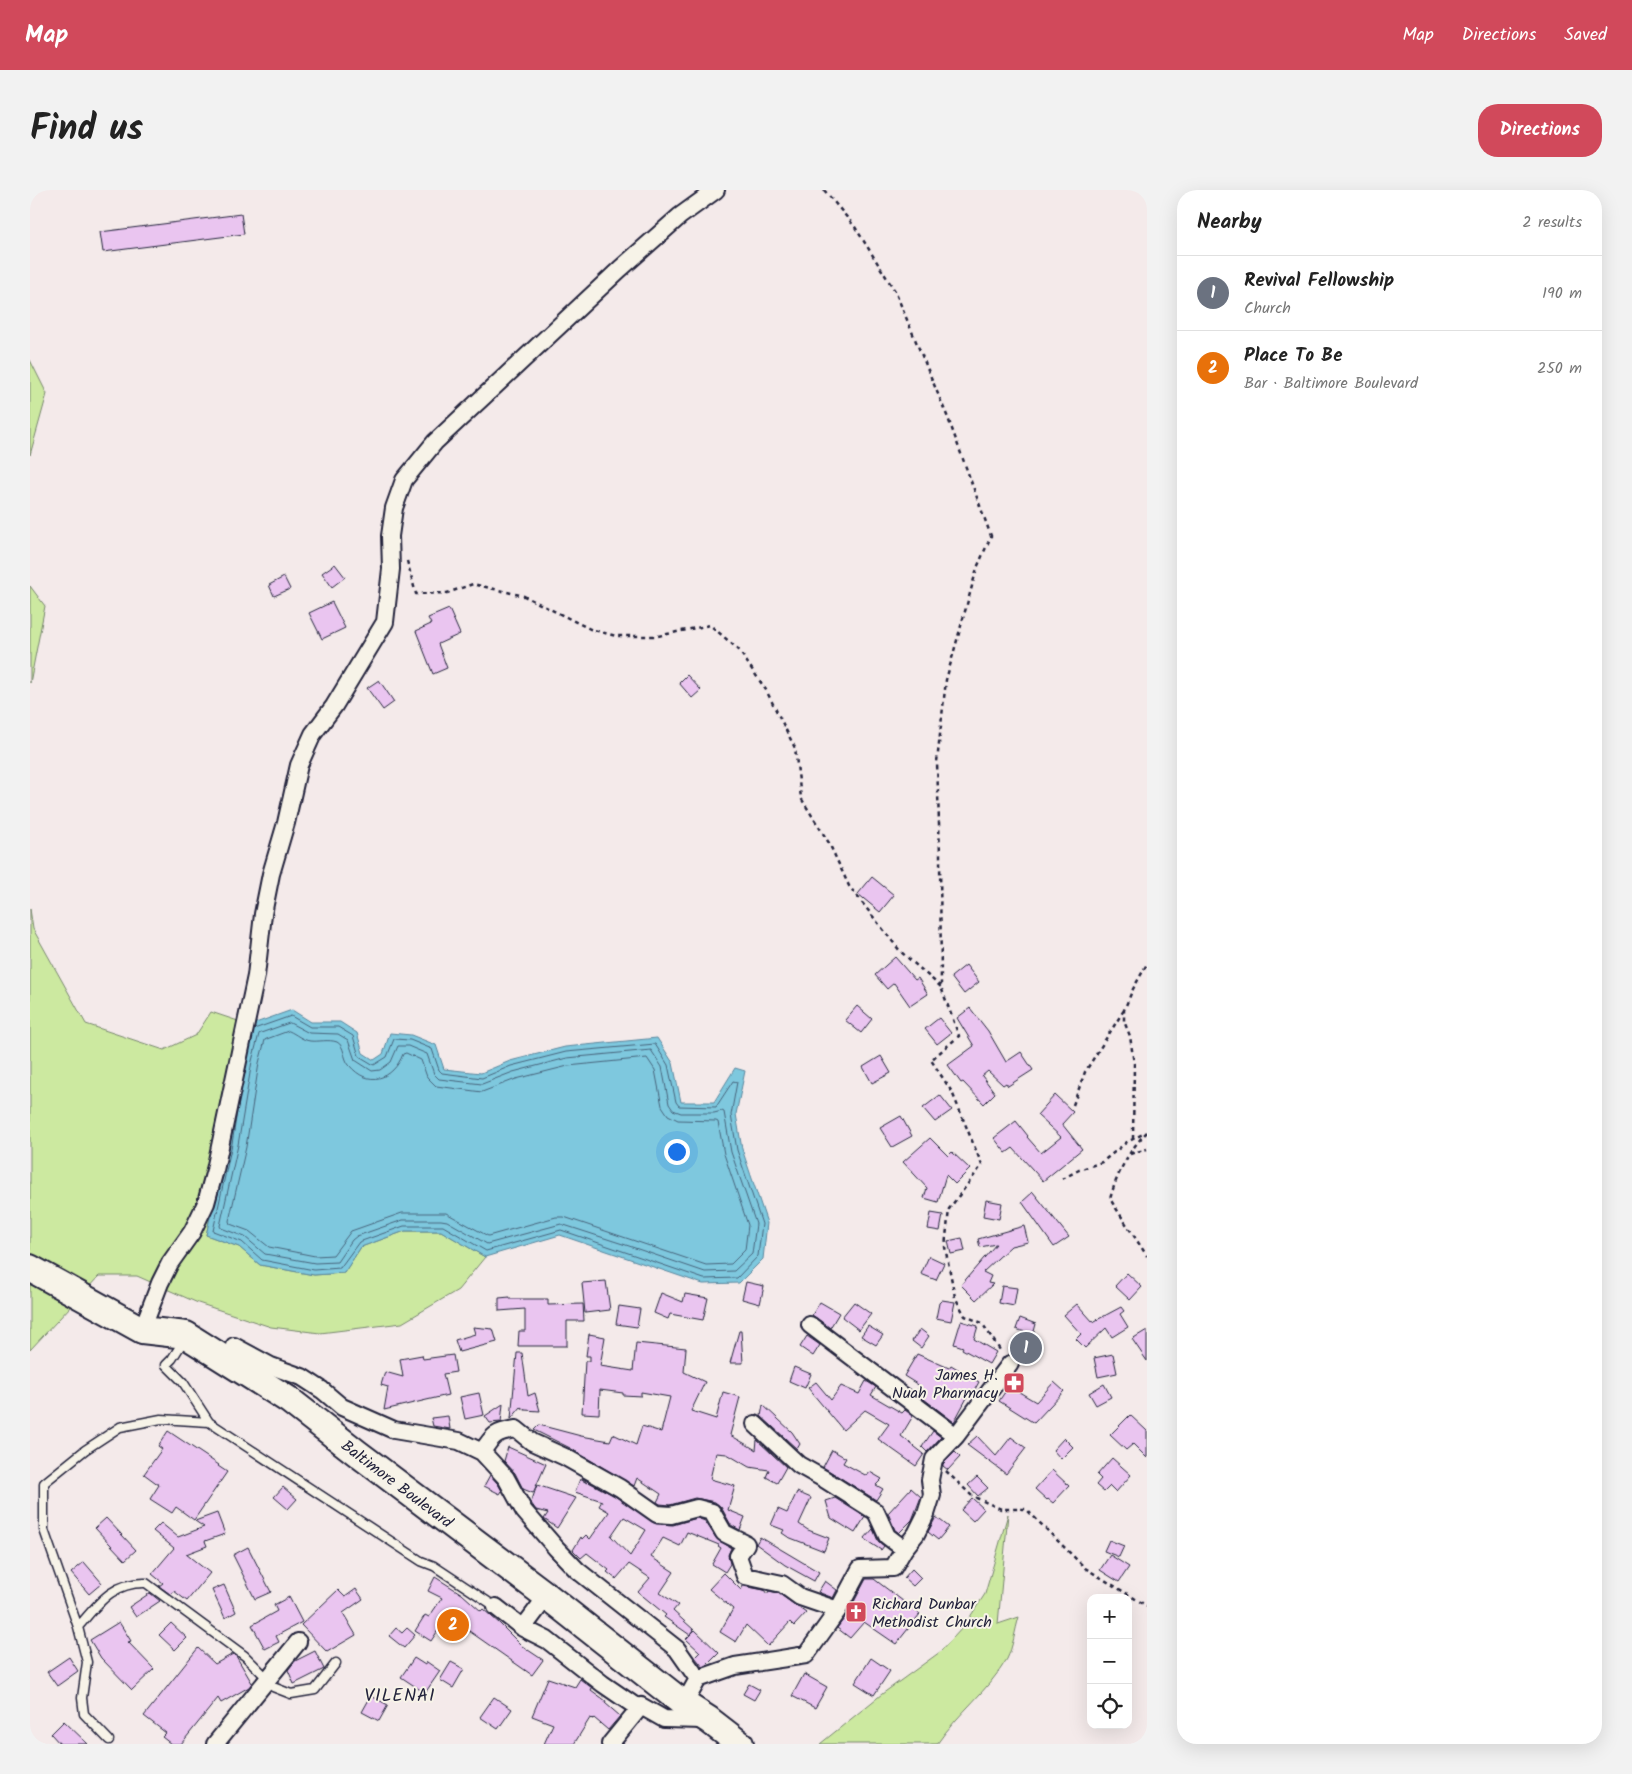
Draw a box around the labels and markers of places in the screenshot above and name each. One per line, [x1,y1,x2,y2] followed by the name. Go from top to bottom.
[1010,1329,1042,1367] pin: 1
[892,1363,998,1406] place label: James H. Nuah Pharmacy
[1002,1371,1026,1395] pharmacy icon: James H. Nuah Pharmacy
[872,1592,992,1635] place label: Richard Dunbar Methodist Church
[844,1600,868,1624] church icon: Richard Dunbar Methodist Church
[437,1606,469,1644] pin: 2

